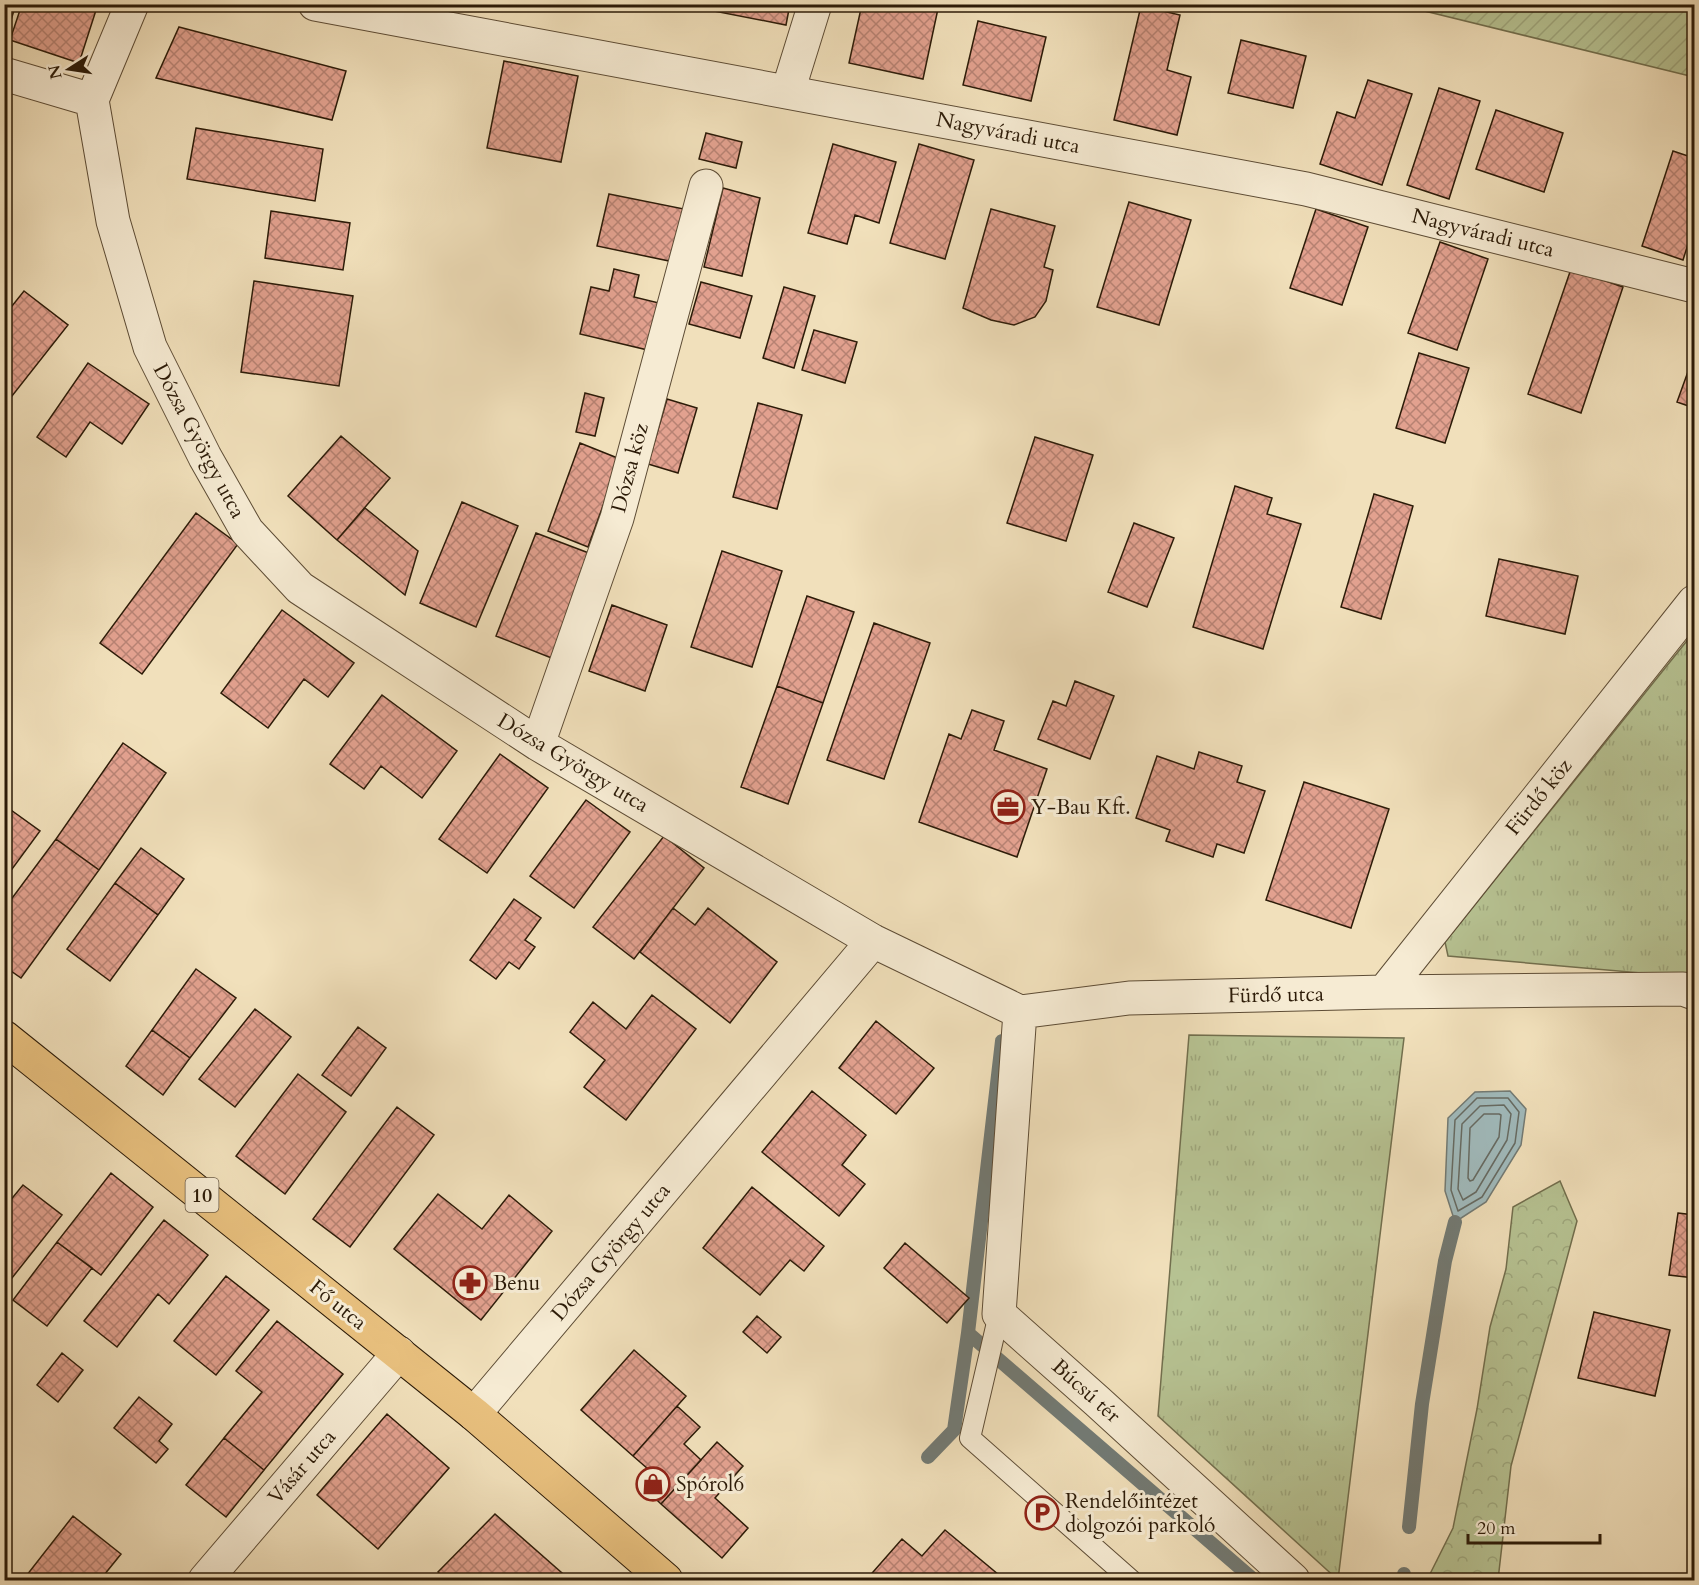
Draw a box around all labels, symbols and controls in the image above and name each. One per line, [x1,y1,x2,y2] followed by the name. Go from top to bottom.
[39,39,99,99] north arrow
[43,63,68,81] text: N
[934,105,1082,161] street label: Nagyváradi utca
[1409,201,1557,265] street label: Nagyváradi utca
[146,358,252,524] street label: Dózsa György utca
[604,419,656,516] street label: Dózsa köz
[492,706,654,820] street label: Dózsa György utca
[1499,752,1579,842] street label: Fürdő köz
[990,789,1026,825] office icon: Y-Bau Kft.
[1031,793,1131,822] place label: Y-Bau Kft.
[1228,980,1324,1010] street label: Fürdő utca
[545,1177,677,1327] street label: Dózsa György utca
[186,1178,218,1212] road number: 10
[452,1265,488,1301] pharmacy icon: Benu
[493,1269,540,1298] place label: Benu
[303,1273,373,1337] street label: Fő utca
[1045,1352,1127,1430] street label: Búcsú tér
[261,1423,343,1511] street label: Vásár utca
[635,1466,671,1502] shop icon: Spórol6
[676,1470,744,1499] place label: Spórol6
[1065,1487,1215,1540] place label: Rendelőintézet dolgozói parkoló
[1024,1495,1060,1531] parking icon: Rendelőintézet dolgozói parkoló
[1468,1507,1600,1545] scale bar
[1477,1516,1516,1541] text: 20 m

